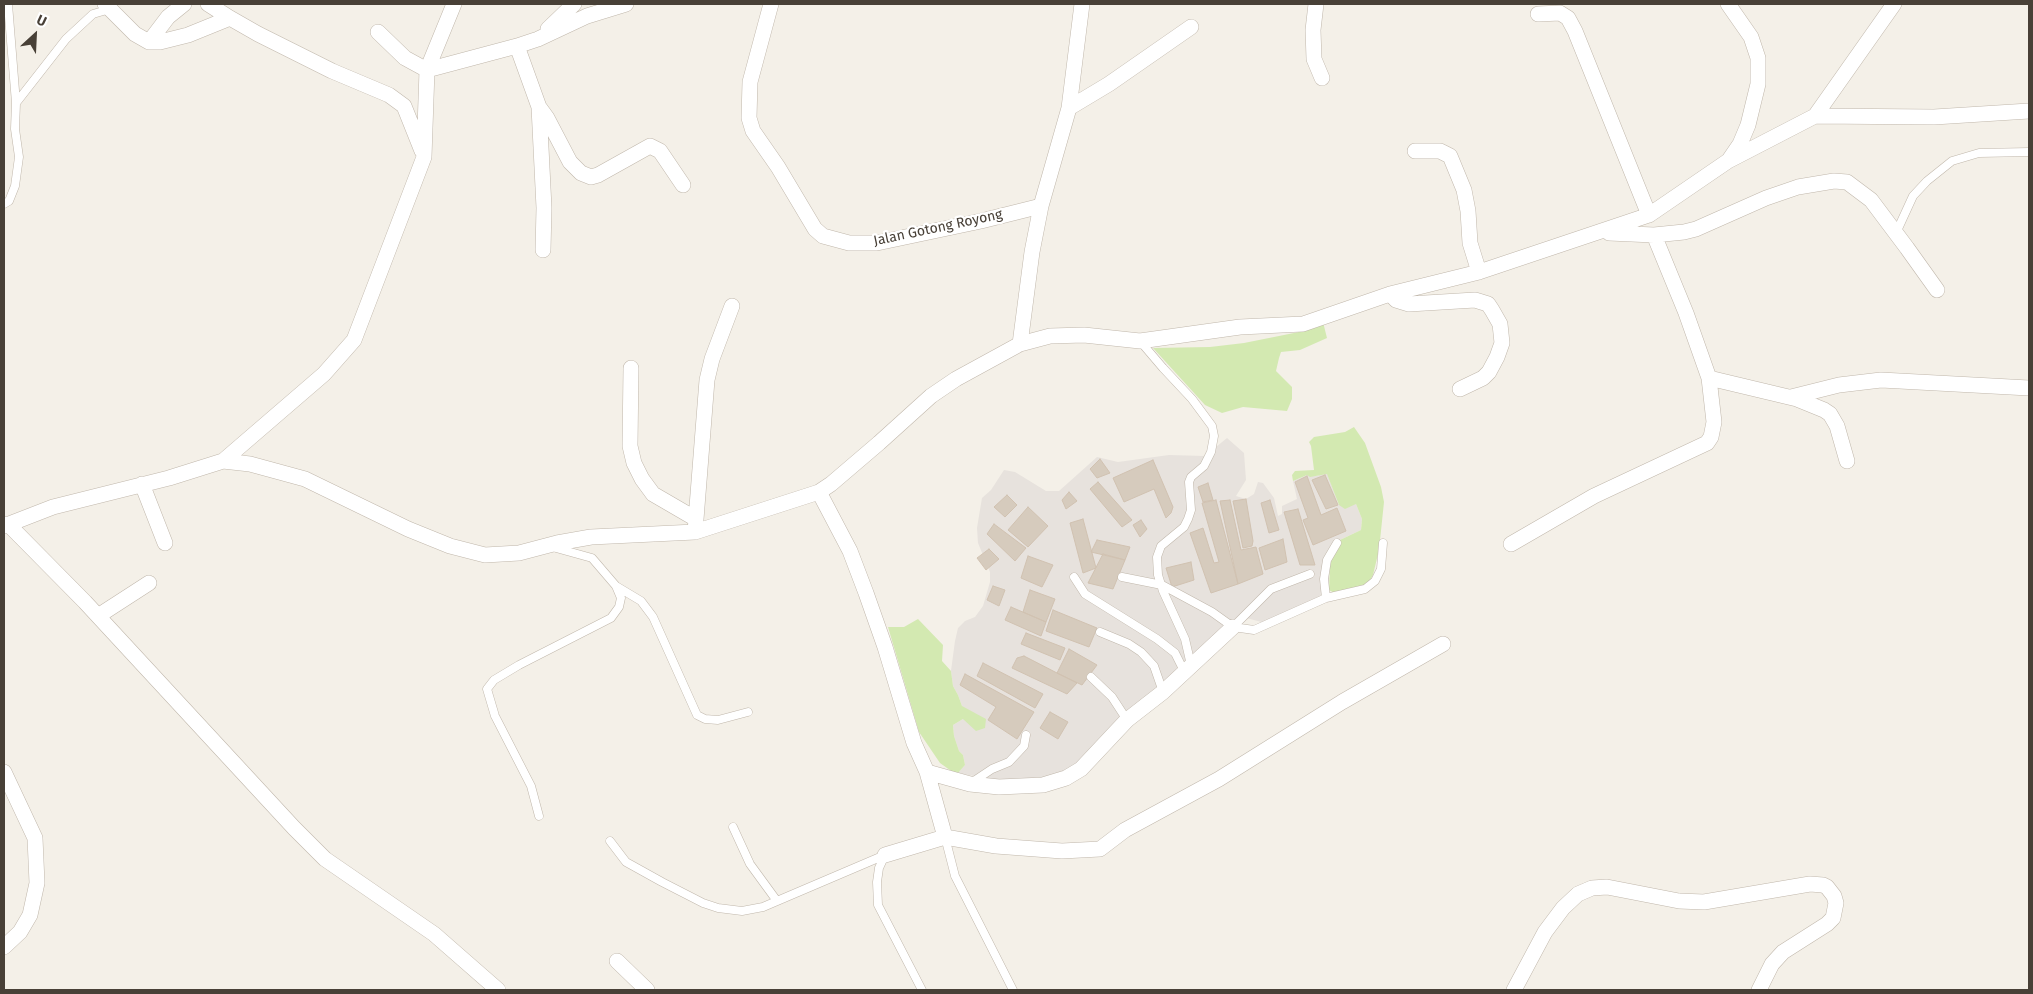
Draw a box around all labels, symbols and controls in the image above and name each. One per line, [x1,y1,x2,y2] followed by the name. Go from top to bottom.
[10,10,60,60] north arrow
[34,11,49,31] text: U
[872,206,1004,250] street label: Jalan Gotong Royong

